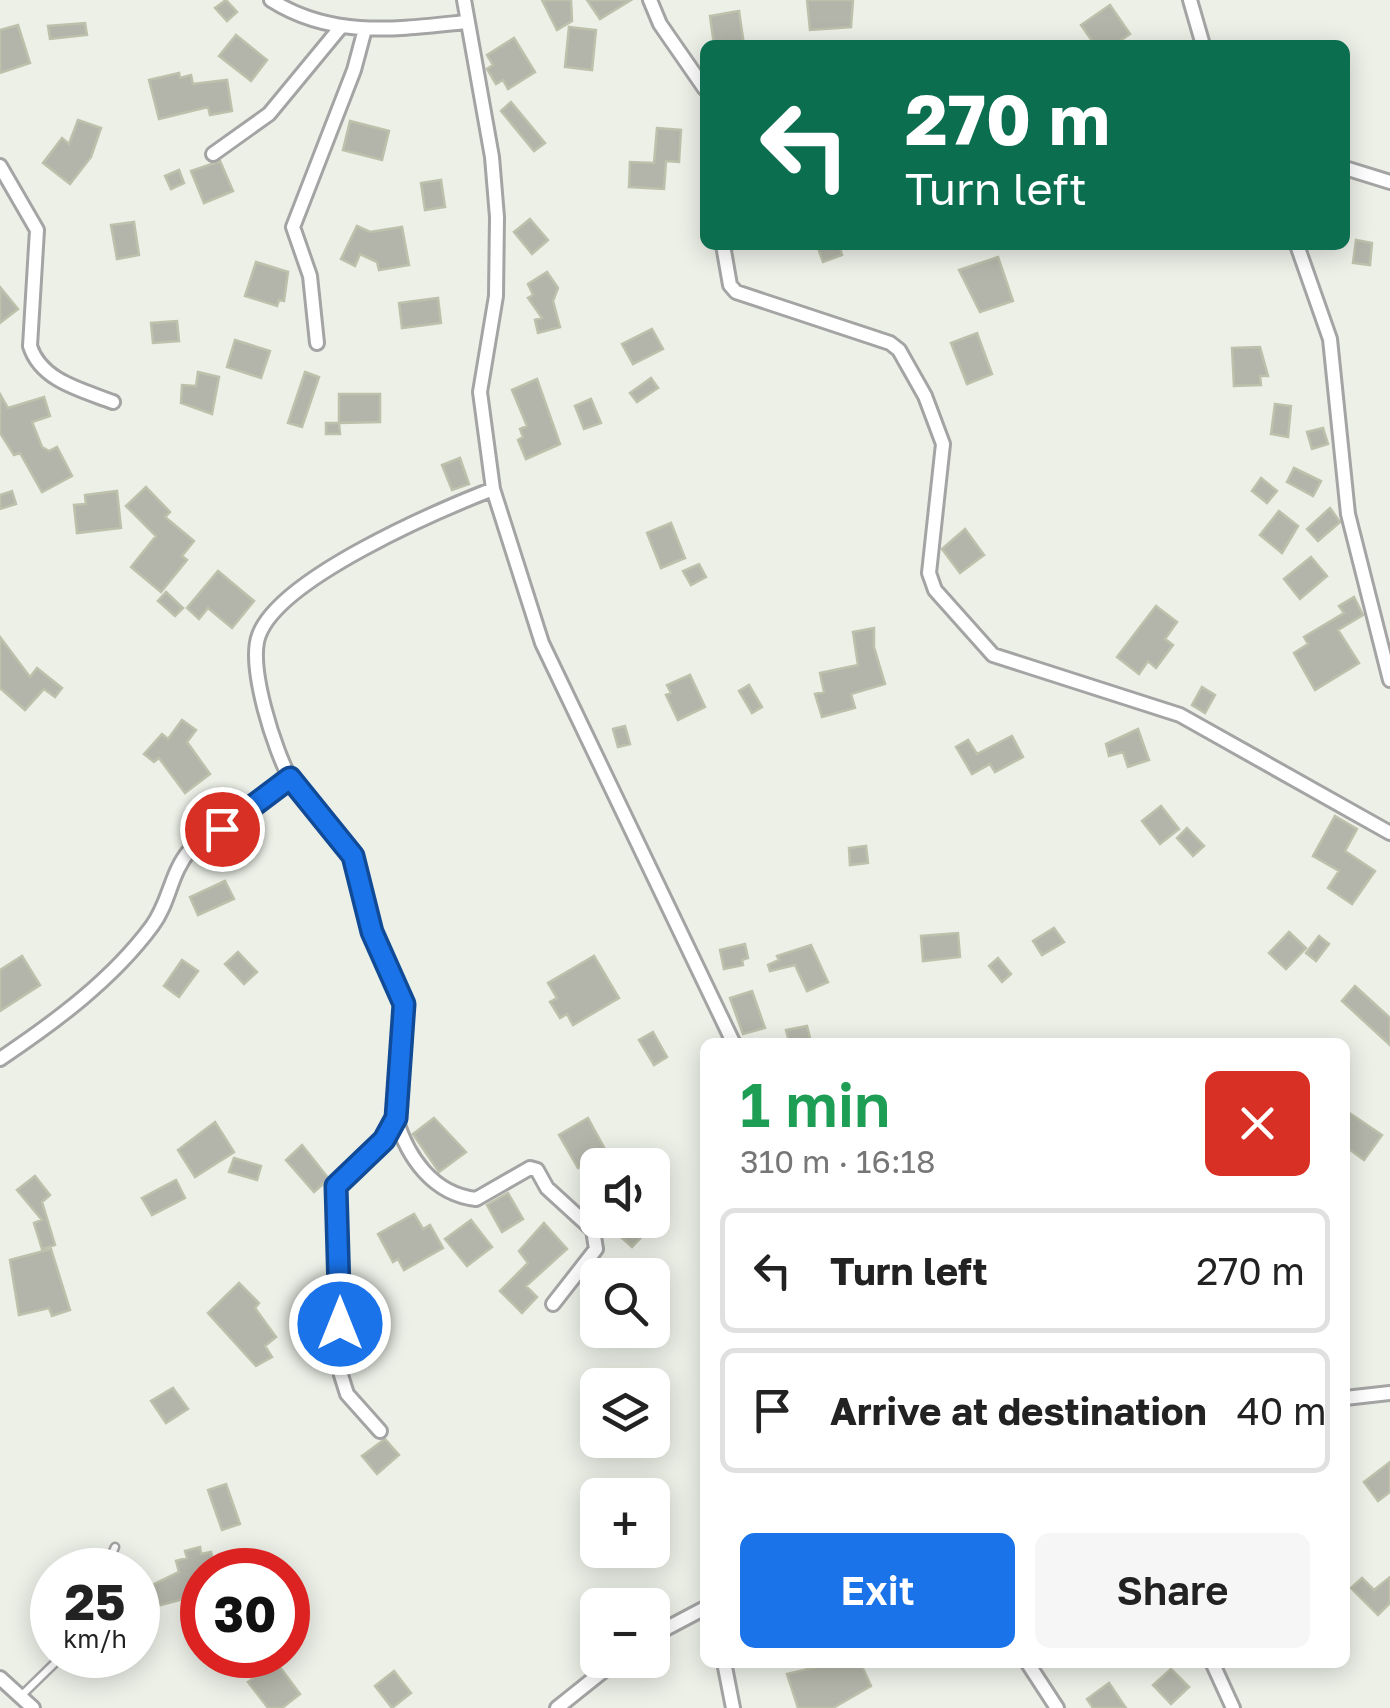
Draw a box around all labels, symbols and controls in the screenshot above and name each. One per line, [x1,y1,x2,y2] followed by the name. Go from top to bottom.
[905,76,1110,160] text: 270 m
[740,80,870,210] icon: left
[905,161,1087,215] text: Turn left
[180,787,265,872] pin
[195,802,250,857] icon: arrive
[740,1068,890,1140] text: 1 min
[1205,1071,1310,1176] button: close
[740,1142,936,1180] text: 310 m · 16:18
[580,1148,670,1678] map controls
[580,1148,670,1238] button: sound
[745,1243,800,1298] icon: left
[830,1248,988,1293] text: Turn left
[1196,1248,1305,1293] text: 270 m
[580,1258,670,1348] button: search
[288,1272,392,1376] position arrow
[580,1368,670,1458] button: layers
[745,1383,800,1438] icon: arrive
[830,1388,1207,1433] text: Arrive at destination
[1237,1388,1327,1433] text: 40 m
[580,1478,670,1568] button: +
[740,1533,1015,1648] button: Exit
[1035,1533,1310,1648] button: Share
[180,1548,310,1678] speed limit sign: 30
[64,1571,125,1631] text: 25
[580,1588,670,1678] button: −
[63,1623,127,1654] text: km/h

